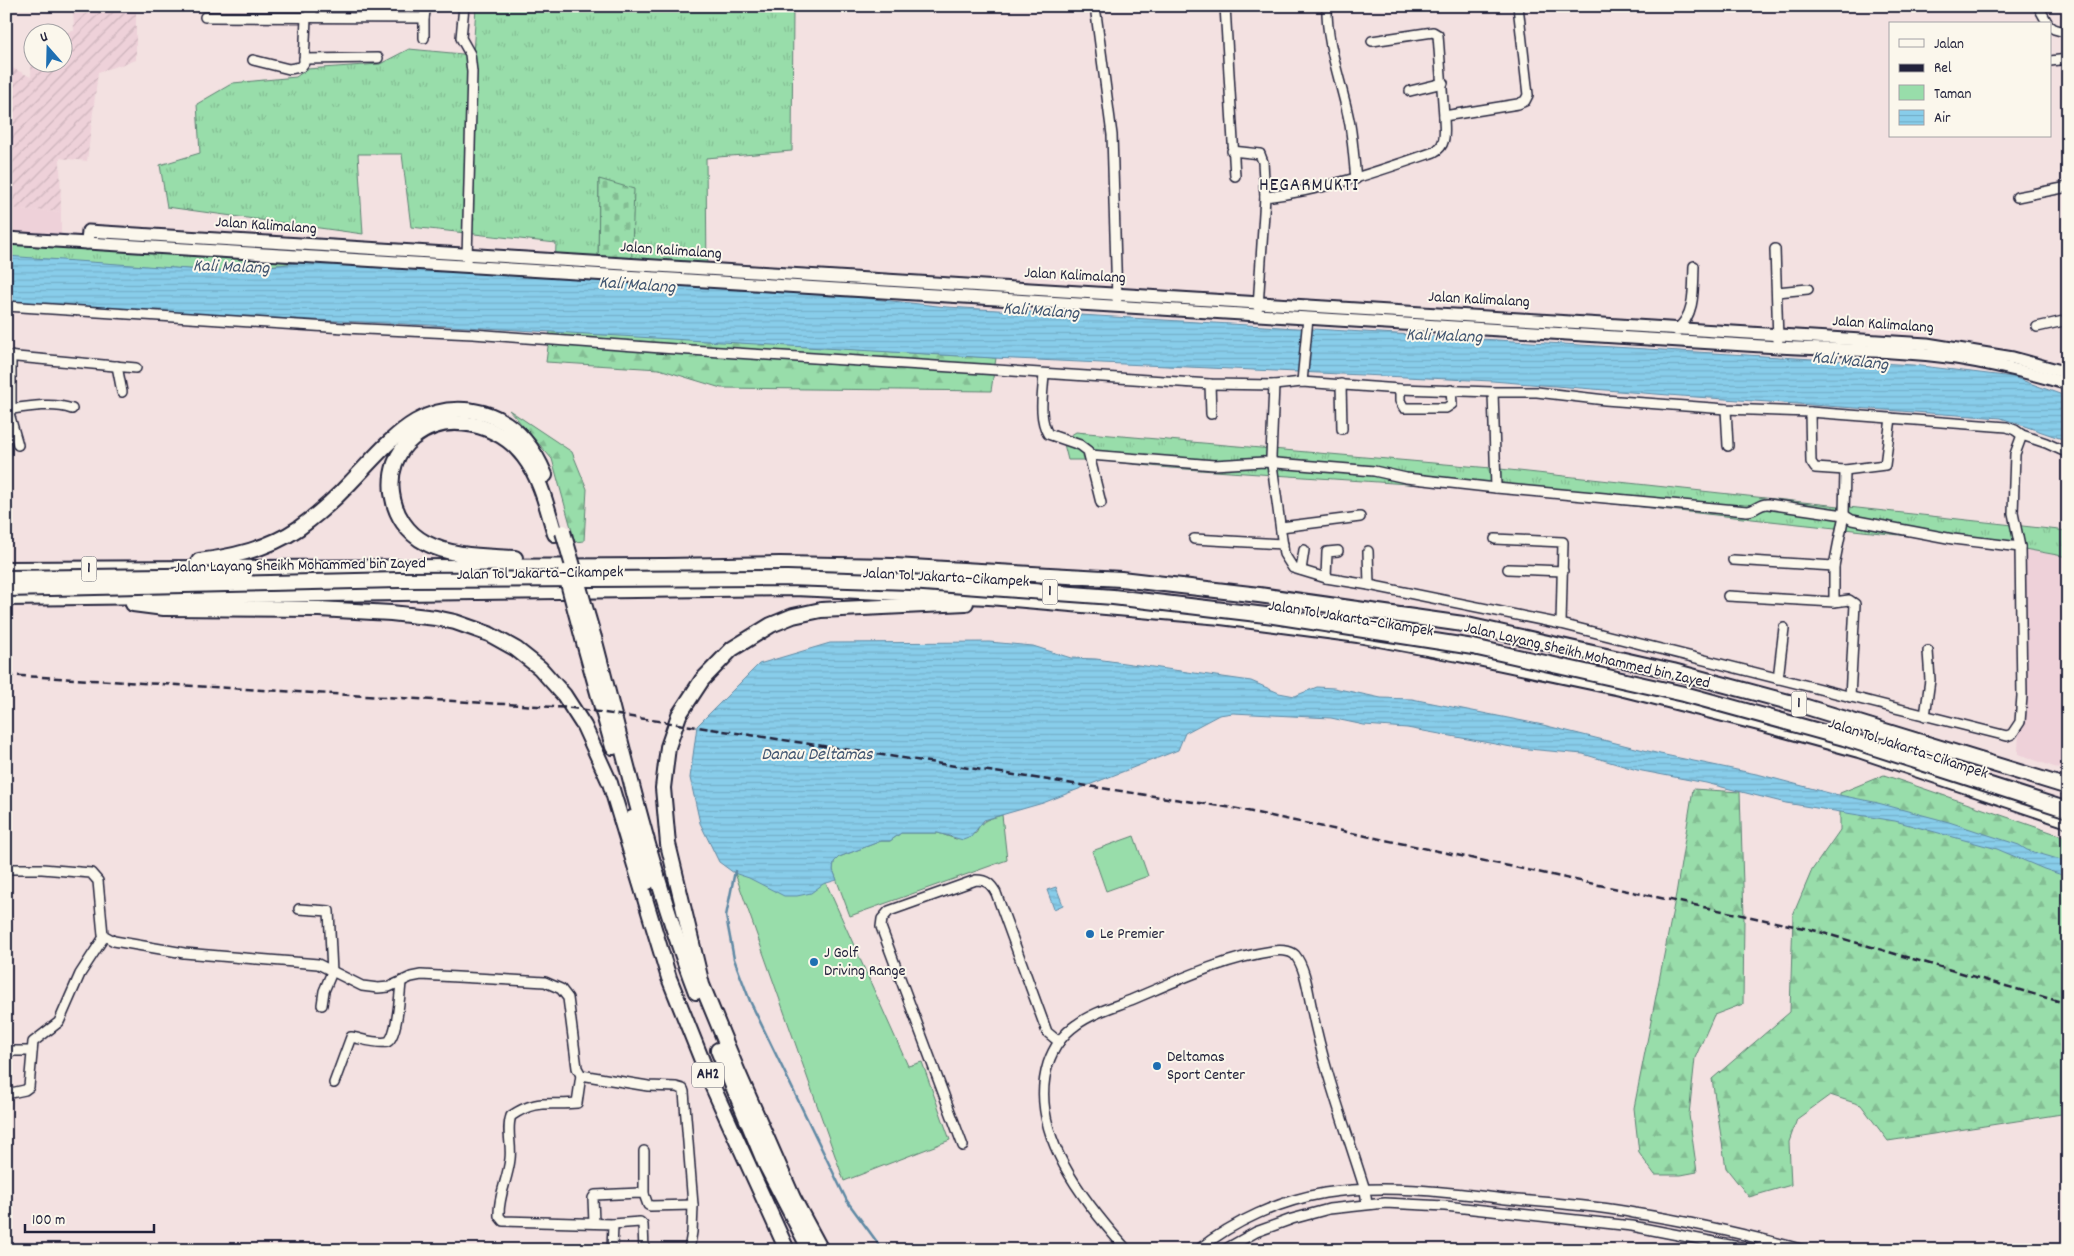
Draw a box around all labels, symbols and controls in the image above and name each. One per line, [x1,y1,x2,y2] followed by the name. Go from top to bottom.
[22,22,72,72] north arrow
[1889,22,2052,138] legend
[38,27,51,48] text: U
[1934,34,1964,56] text: Jalan
[1934,58,1952,80] text: Rel
[1934,84,1971,106] text: Taman
[1934,108,1951,130] text: Air
[1259,173,1359,200] district label: HEGARMUKTI
[215,211,317,241] street label: Jalan Kalimalang
[620,236,722,266] street label: Jalan Kalimalang
[192,254,271,282] water label: Kali Malang
[1024,262,1126,290] street label: Jalan Kalimalang
[598,271,677,301] water label: Kali Malang
[1428,286,1530,314] street label: Jalan Kalimalang
[1002,297,1081,327] water label: Kali Malang
[1832,310,1934,340] street label: Jalan Kalimalang
[1405,323,1484,351] water label: Kali Malang
[1811,346,1890,379] water label: Kali Malang
[174,552,426,580] street label: Jalan Layang Sheikh Mohammed bin Zayed
[82,556,96,582] road number: 1
[456,561,624,587] street label: Jalan Tol Jakarta–Cikampek
[862,562,1030,594] street label: Jalan Tol Jakarta–Cikampek
[1042,580,1058,604] road number: 1
[1267,595,1435,643] street label: Jalan Tol Jakarta–Cikampek
[1462,616,1712,696] street label: Jalan Layang Sheikh Mohammed bin Zayed
[1792,692,1806,716] road number: 1
[1825,712,1991,786] street label: Jalan Tol Jakarta–Cikampek
[761,743,873,768] water label: Danau Deltamas
[1100,923,1164,946] place label: Le Premier
[1084,928,1096,940] marker: Le Premier
[824,942,906,983] place label: J Golf Driving Range
[808,956,820,968] marker: J Golf Driving Range
[1167,1046,1245,1087] place label: Deltamas Sport Center
[1151,1060,1163,1072] marker: Deltamas Sport Center
[692,1062,724,1088] road number: AH2
[25,1201,154,1233] scale bar
[32,1210,65,1232] text: 100 m

